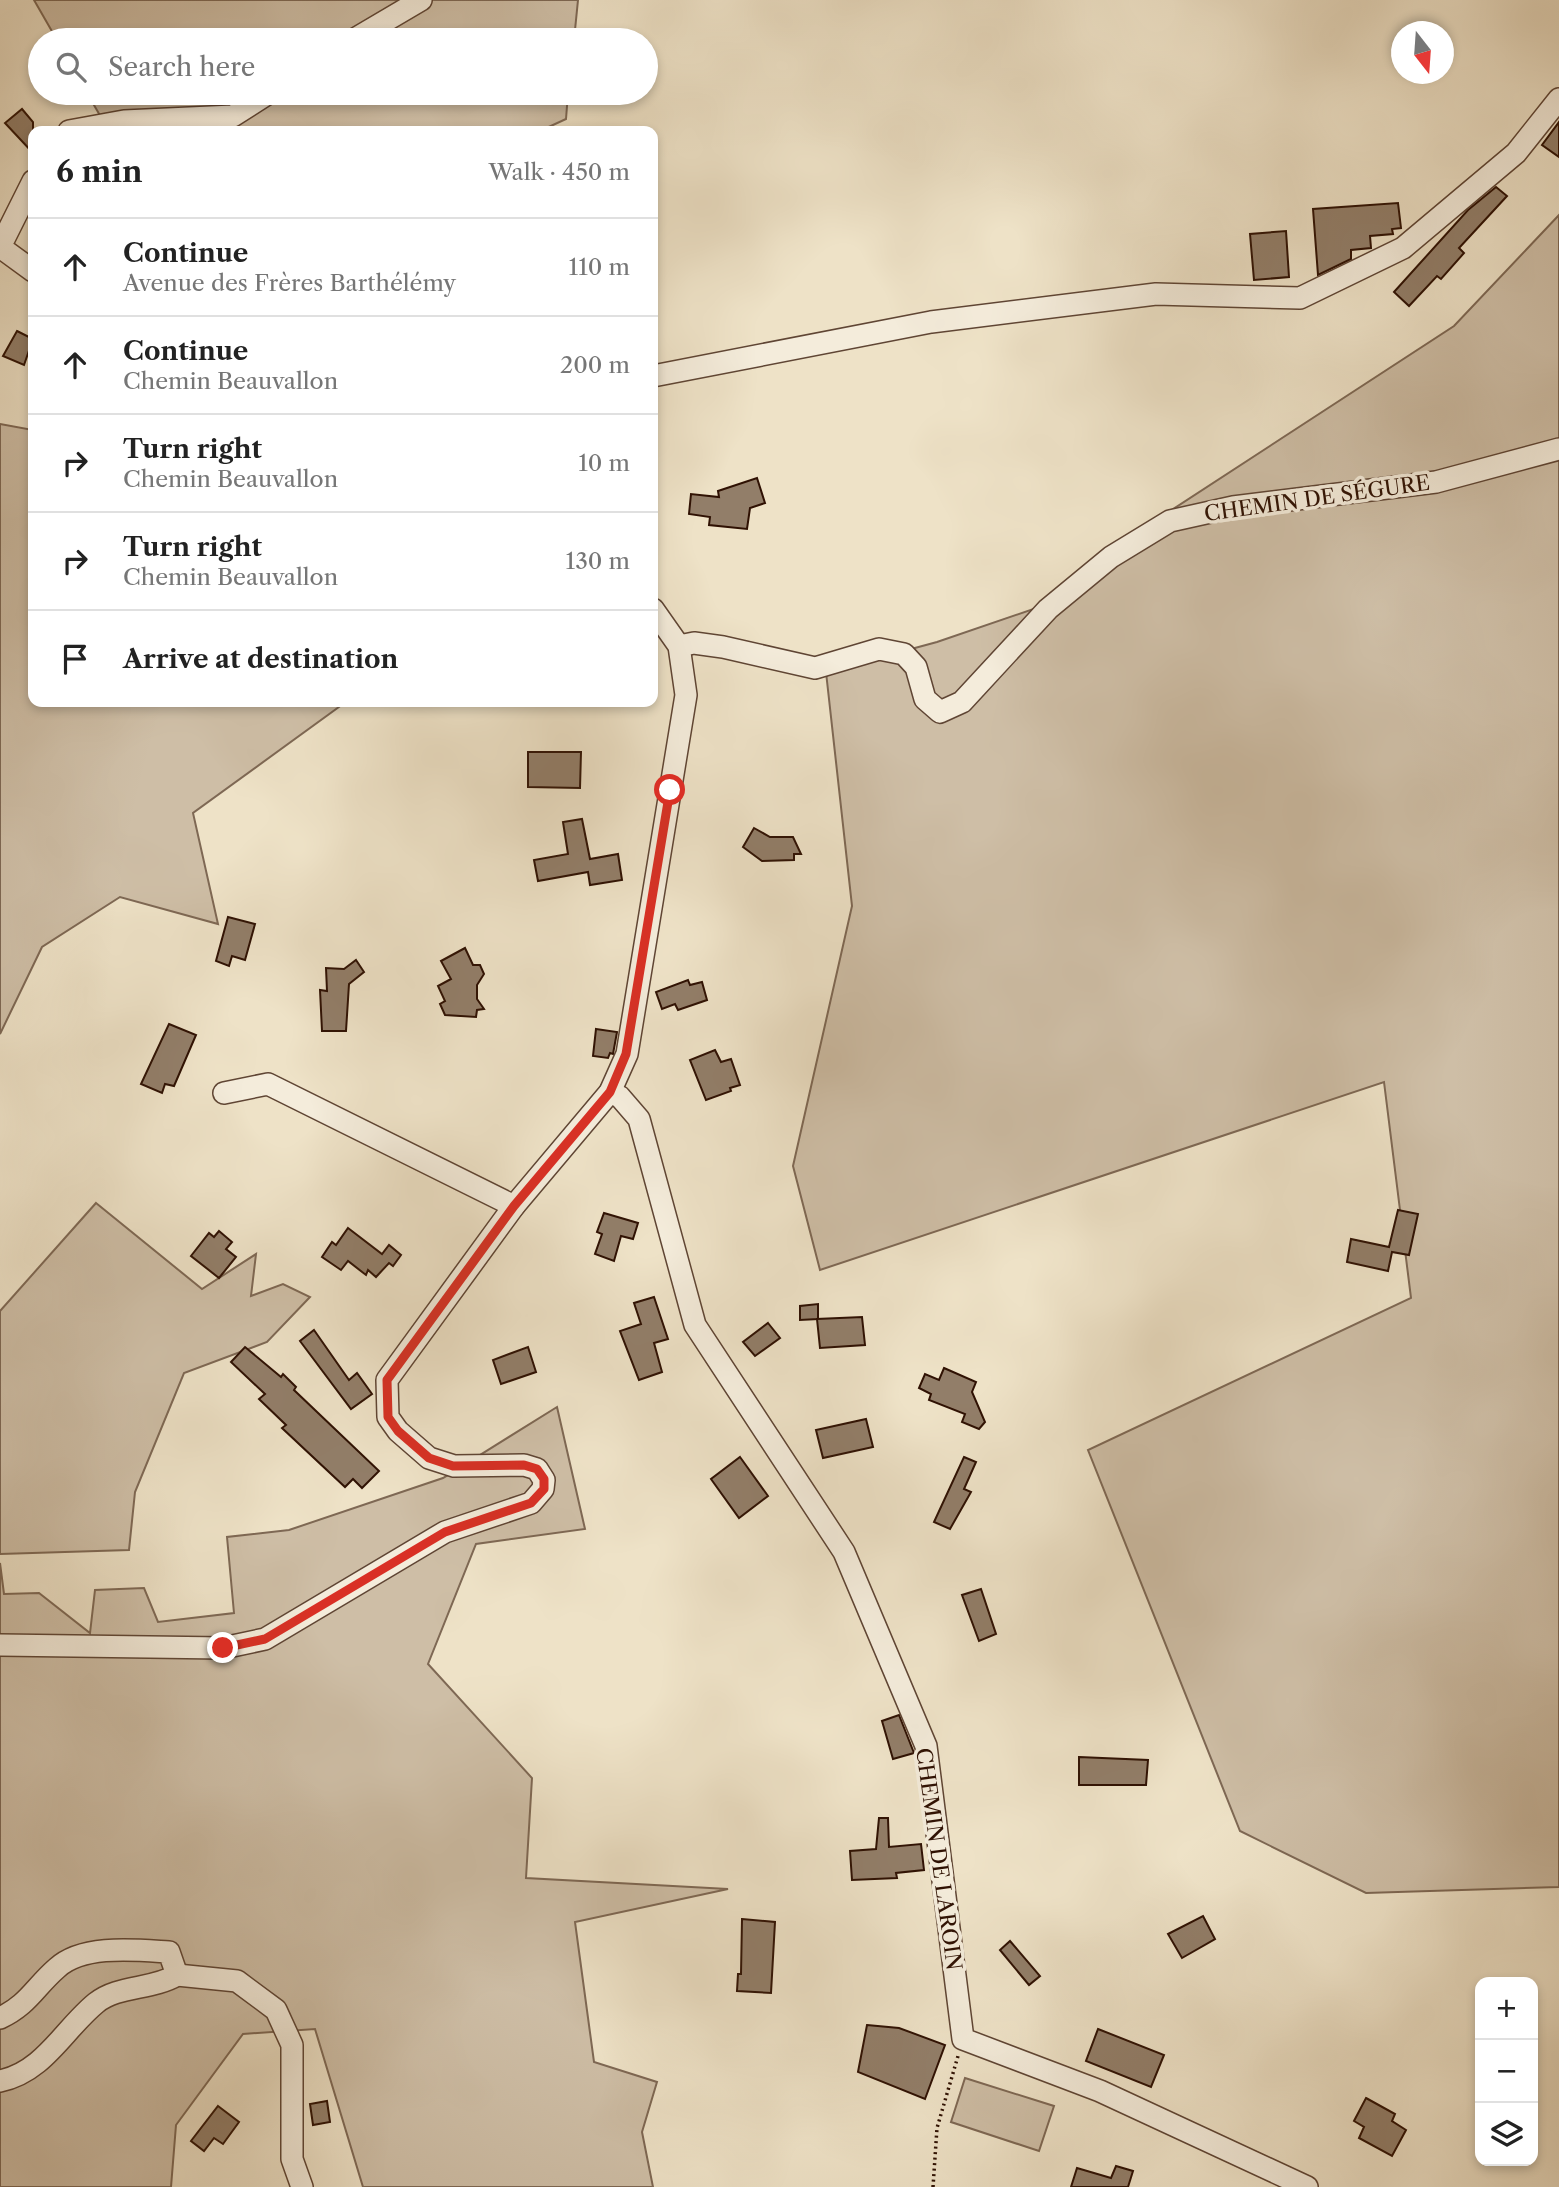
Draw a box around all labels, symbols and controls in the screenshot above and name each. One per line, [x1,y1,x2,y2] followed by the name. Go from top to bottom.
[1391,21,1454,84] north arrow
[28,28,658,105] search box
[52,48,90,86] icon: search
[108,51,255,83] text: Search here
[56,153,143,190] text: 6 min
[488,158,630,186] text: Walk · 450 m
[123,237,248,269] text: Continue
[56,248,94,286] icon: ahead
[569,253,630,281] text: 110 m
[123,269,456,297] text: Avenue des Frères Barthélémy
[123,335,248,367] text: Continue
[56,346,94,384] icon: ahead
[560,351,630,379] text: 200 m
[123,367,338,395] text: Chemin Beauvallon
[123,433,262,465] text: Turn right
[56,444,94,482] icon: right
[578,449,630,477] text: 10 m
[123,465,338,493] text: Chemin Beauvallon
[1203,470,1431,526] street label: CHEMIN DE SÉGURE
[123,531,262,563] text: Turn right
[56,542,94,580] icon: right
[566,547,630,575] text: 130 m
[123,563,338,591] text: Chemin Beauvallon
[56,640,94,678] icon: arrive
[123,643,398,675] text: Arrive at destination
[654,774,685,805] route start
[207,1632,238,1663] route end
[911,1746,967,1972] street label: CHEMIN DE LAROIN
[1475,1977,1538,2166] map controls
[1475,1977,1538,2040] button: +
[1475,2040,1538,2103] button: −
[1475,2103,1538,2166] button: layers

